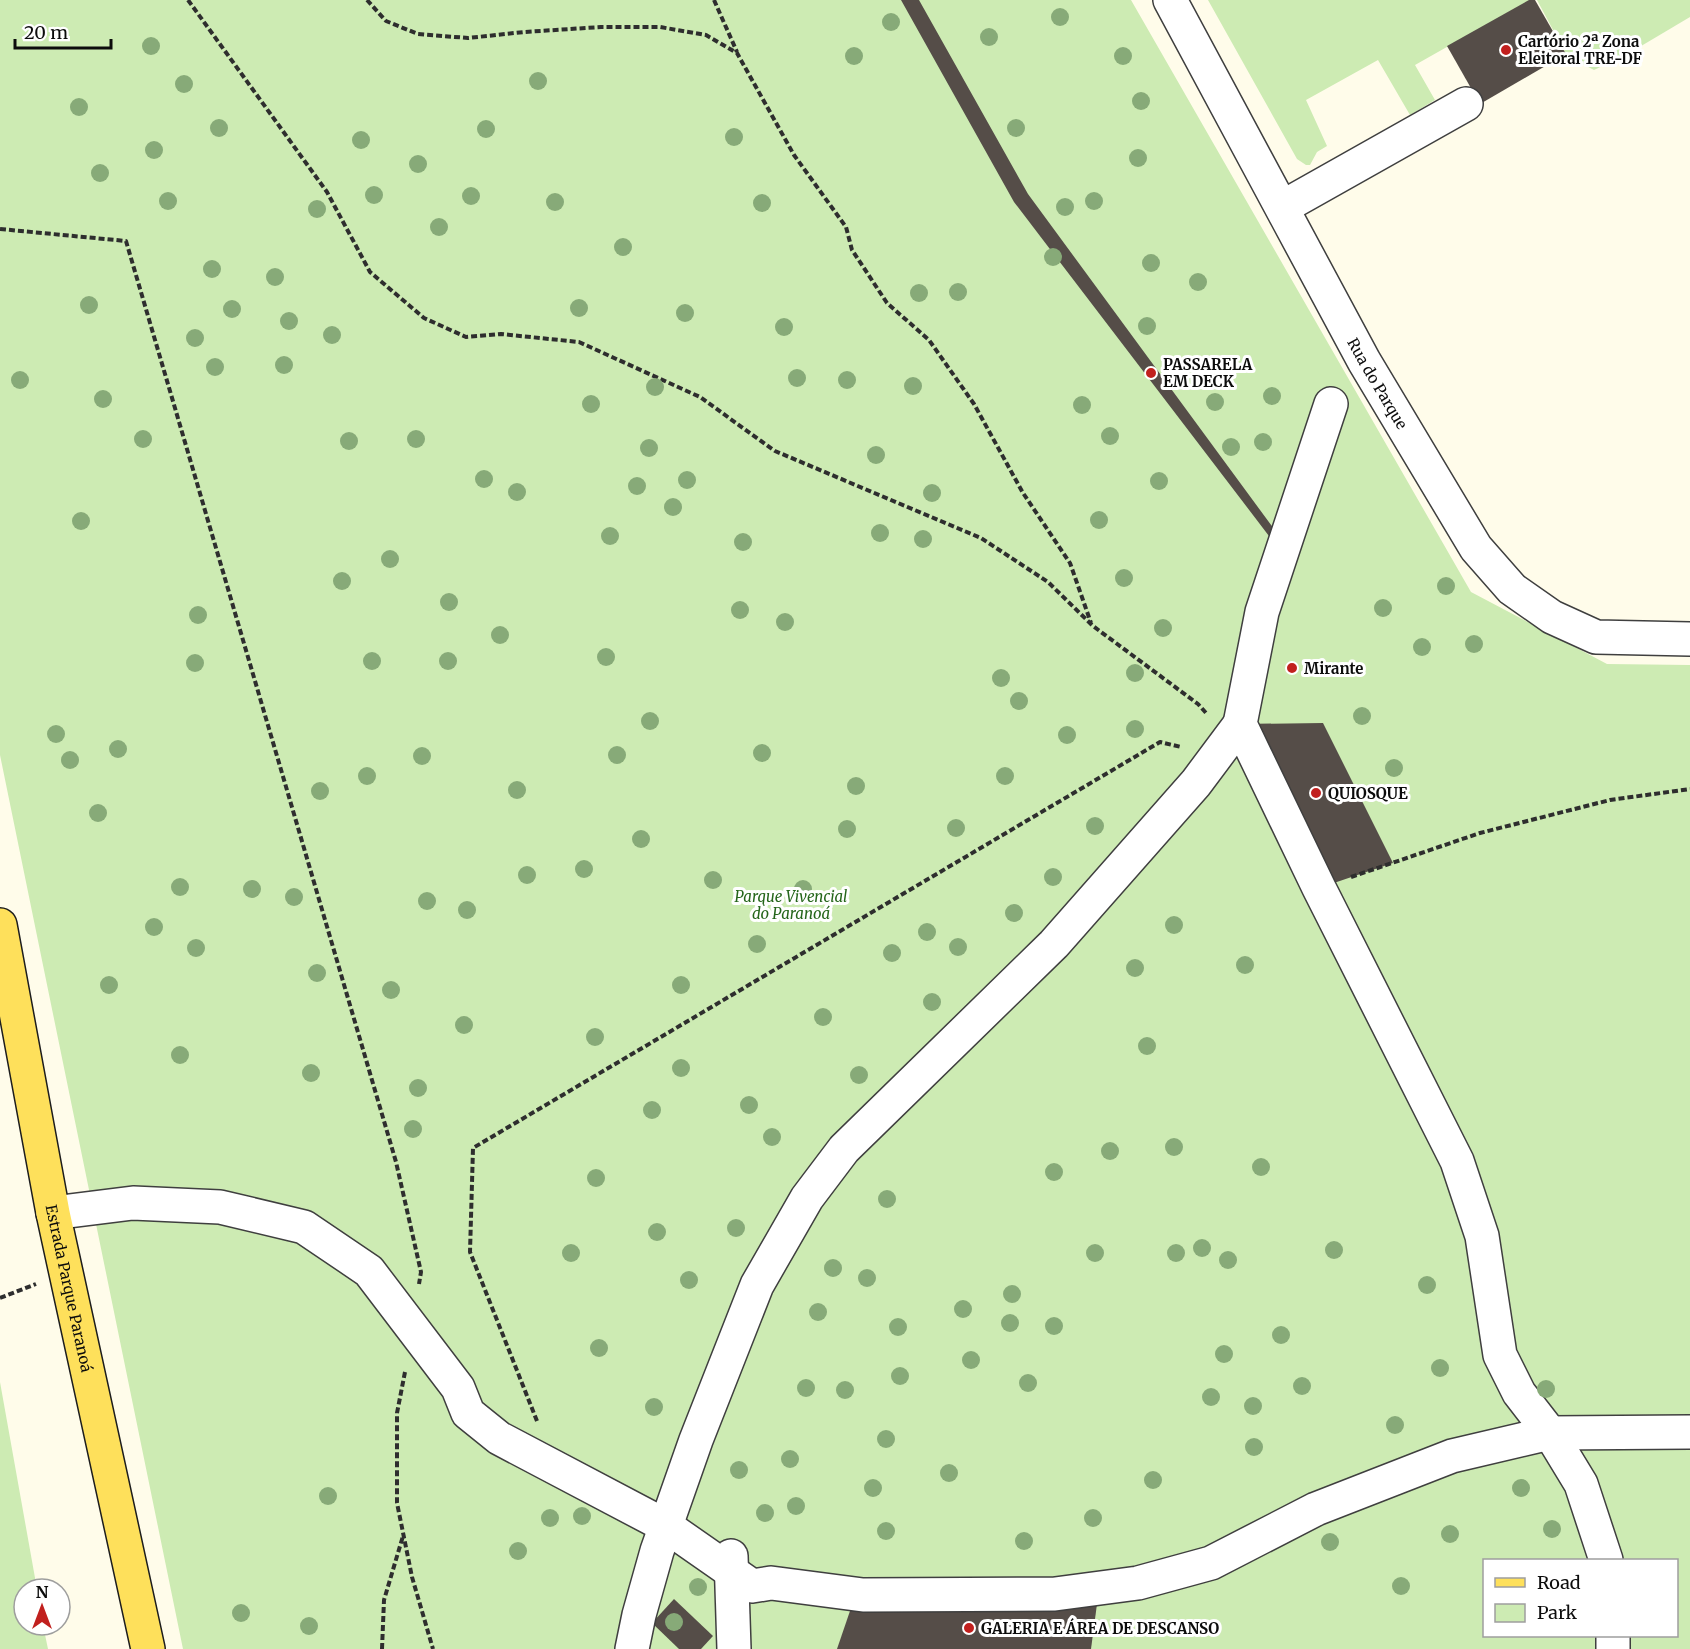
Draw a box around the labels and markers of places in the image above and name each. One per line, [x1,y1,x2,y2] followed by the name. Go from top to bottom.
[1518,32,1642,68] place label: Cartório 2ª Zona Eleitoral TRE-DF
[1499,43,1513,57] marker: Cartório 2ª Zona Eleitoral TRE-DF
[1163,355,1253,391] place label: PASSARELA EM DECK
[1144,366,1158,380] marker: PASSARELA EM DECK
[1304,659,1363,678] place label: Mirante
[1285,661,1299,675] marker: Mirante
[1328,784,1408,803] place label: QUIOSQUE
[1309,786,1323,800] marker: QUIOSQUE
[981,1618,1219,1638] place label: GALERIA E ÁREA DE DESCANSO
[962,1621,976,1635] marker: GALERIA E ÁREA DE DESCANSO

